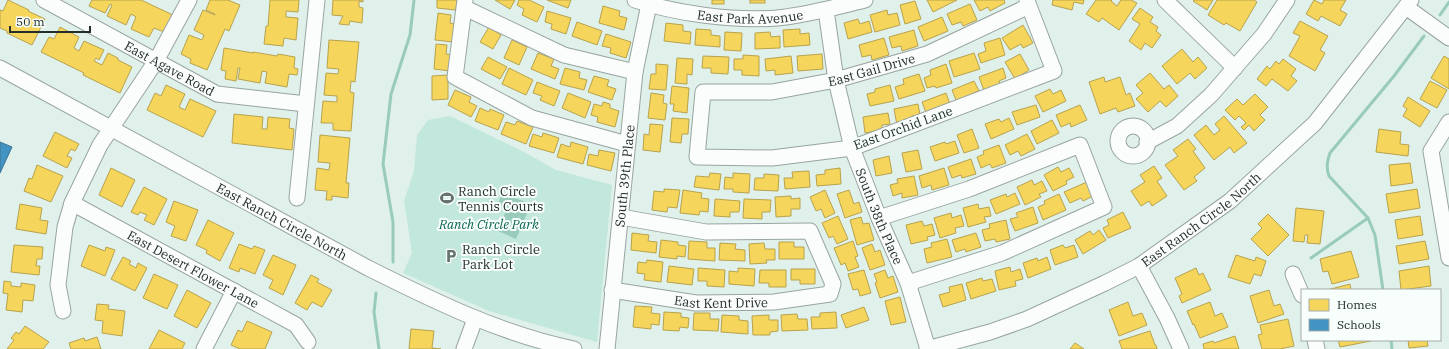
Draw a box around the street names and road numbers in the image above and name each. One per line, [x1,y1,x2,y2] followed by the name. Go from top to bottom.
[696,6,805,27] street label: East Park Avenue
[122,37,218,100] street label: East Agave Road
[826,49,917,90] street label: East Gail Drive
[851,102,955,154] street label: East Orchid Lane
[611,124,638,228] street label: South 39th Place
[852,165,907,267] street label: South 38th Place
[1138,168,1264,270] street label: East Ranch Circle North
[214,179,350,264] street label: East Ranch Circle North
[124,226,262,312] street label: East Desert Flower Lane
[673,291,768,312] street label: East Kent Drive

